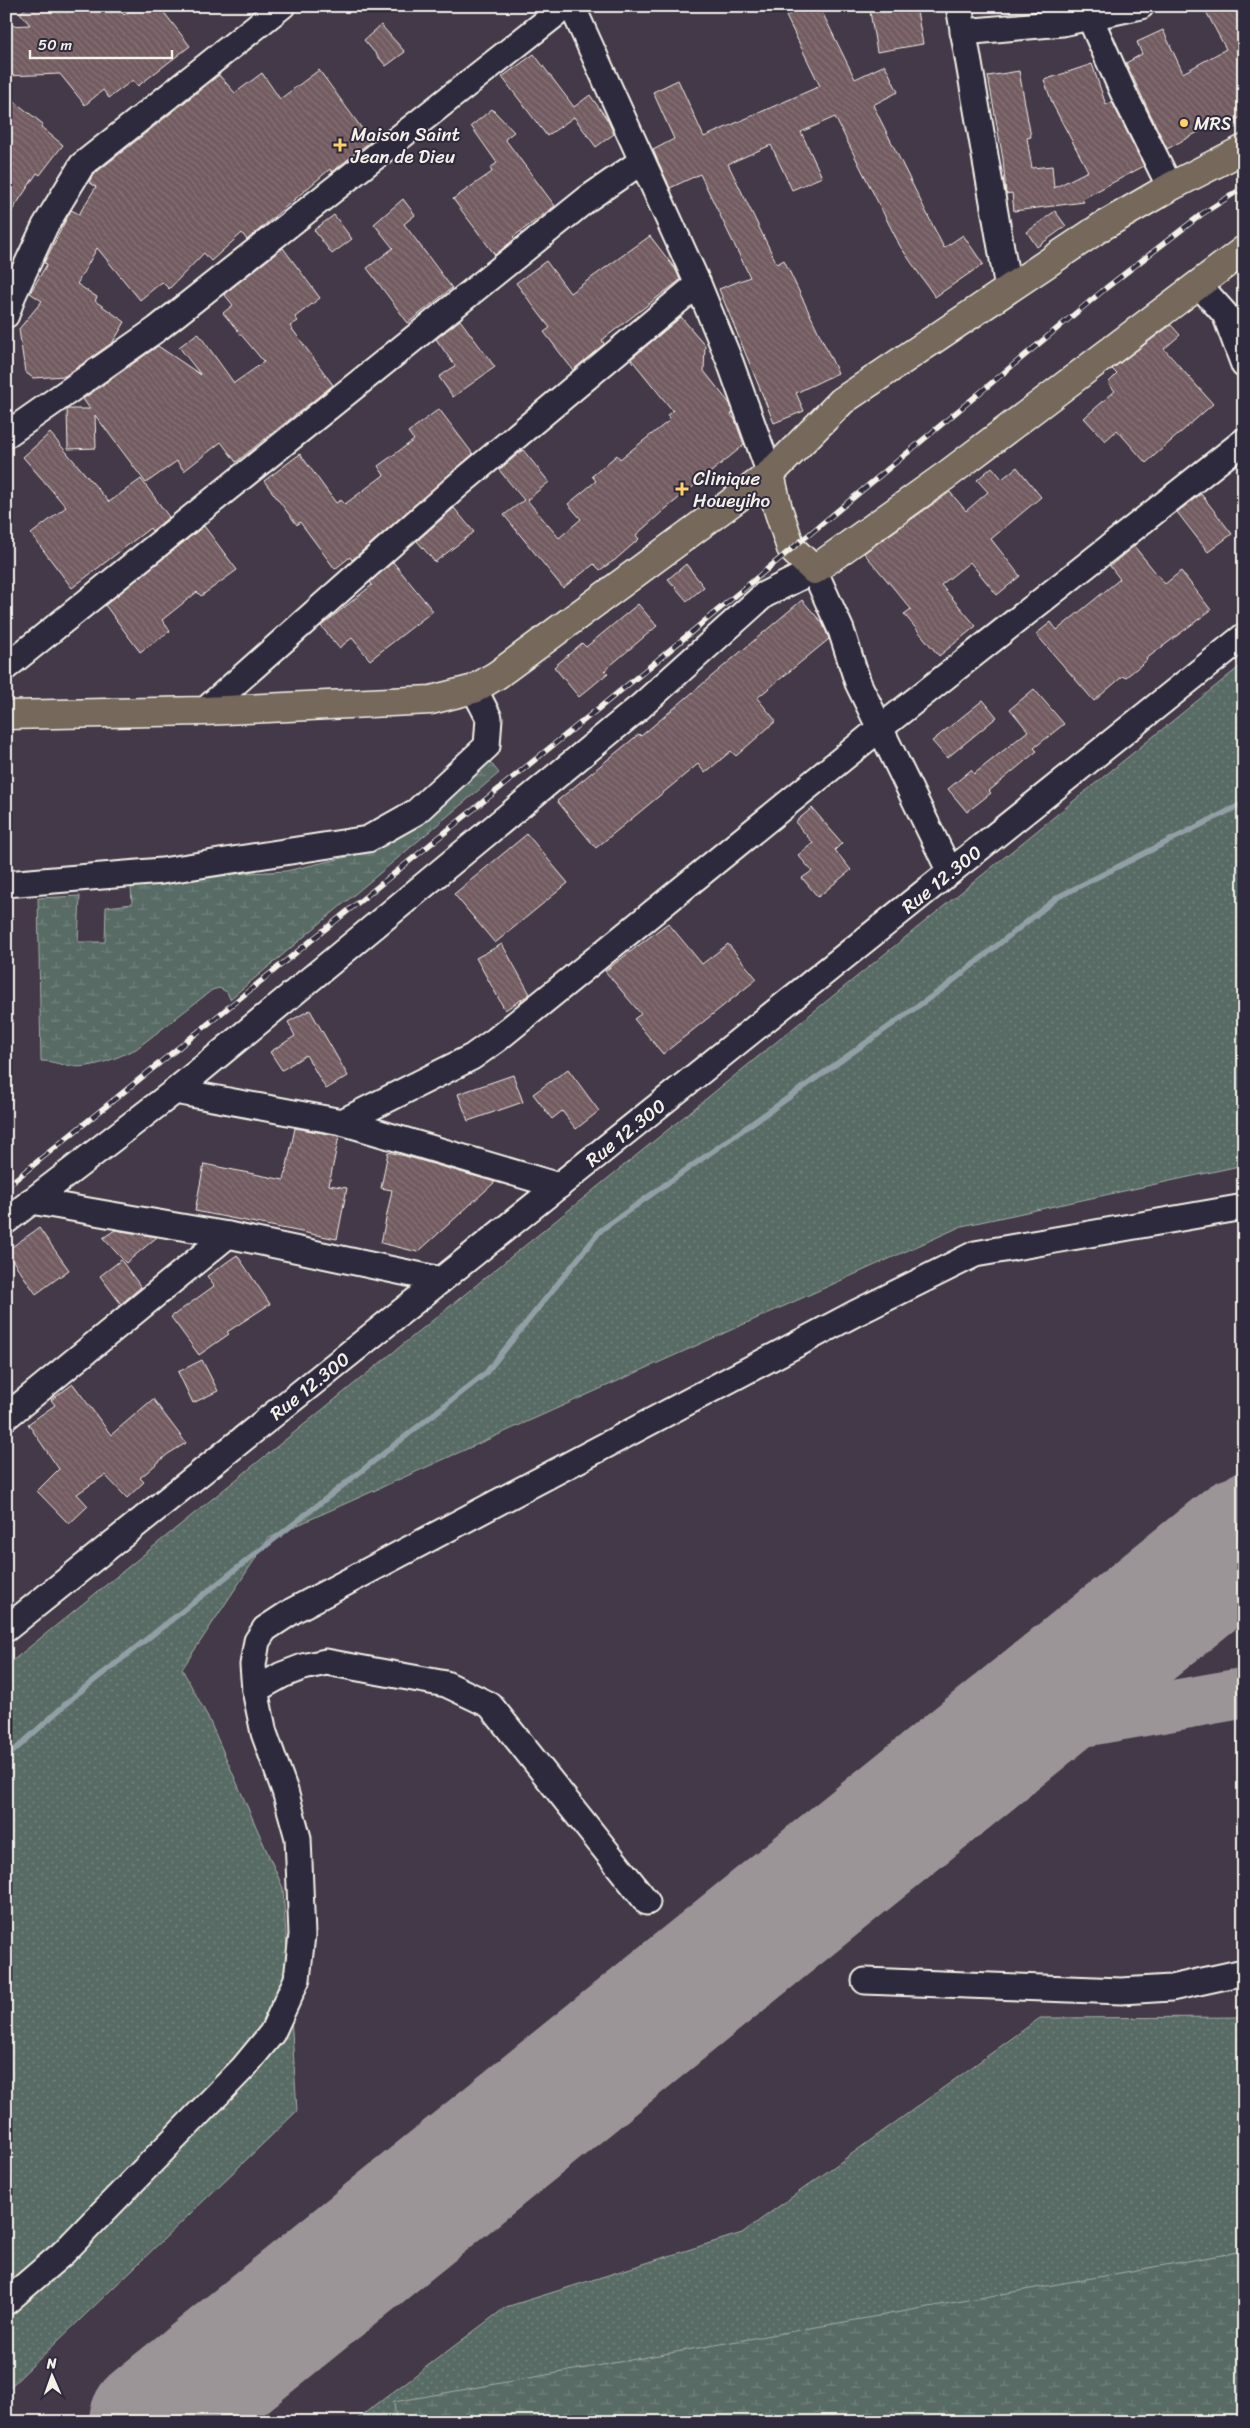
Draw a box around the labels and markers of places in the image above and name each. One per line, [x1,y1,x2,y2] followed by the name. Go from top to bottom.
[1194,107,1231,140] place label: MRS
[1178,117,1190,129] marker: MRS
[350,118,460,173] place label: Maison Saint Jean de Dieu
[333,138,347,152] marker: Maison Saint Jean de Dieu
[693,462,771,517] place label: Clinique Houeyiho
[675,482,689,496] marker: Clinique Houeyiho

